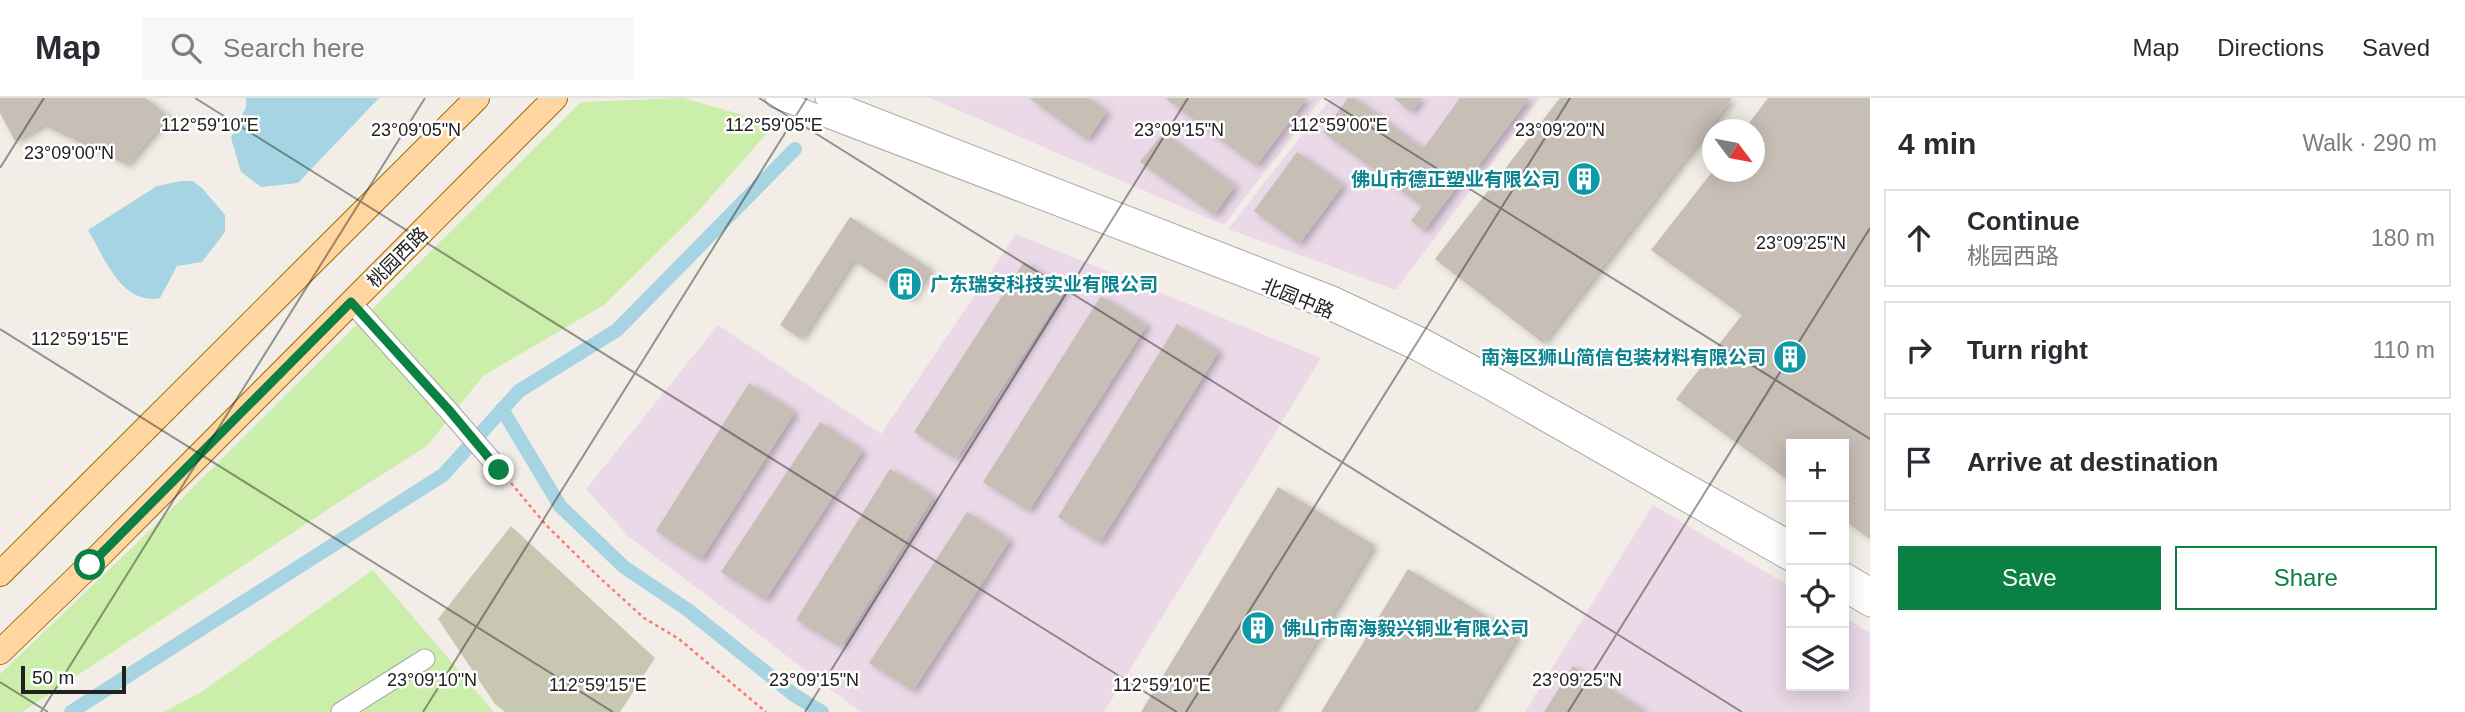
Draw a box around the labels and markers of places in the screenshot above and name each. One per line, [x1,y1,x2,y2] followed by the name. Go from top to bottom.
[1565,160,1603,198] building icon: 佛山市德正塑业有限公司
[1351,169,1560,190] place label: 佛山市德正塑业有限公司
[886,265,924,303] building icon: 广东瑞安科技实业有限公司
[930,274,1158,295] place label: 广东瑞安科技实业有限公司
[1771,338,1809,376] building icon: 南海区狮山简信包装材料有限公司
[1481,347,1766,368] place label: 南海区狮山简信包装材料有限公司
[1239,609,1277,647] building icon: 佛山市南海毅兴铜业有限公司
[1282,618,1529,639] place label: 佛山市南海毅兴铜业有限公司

